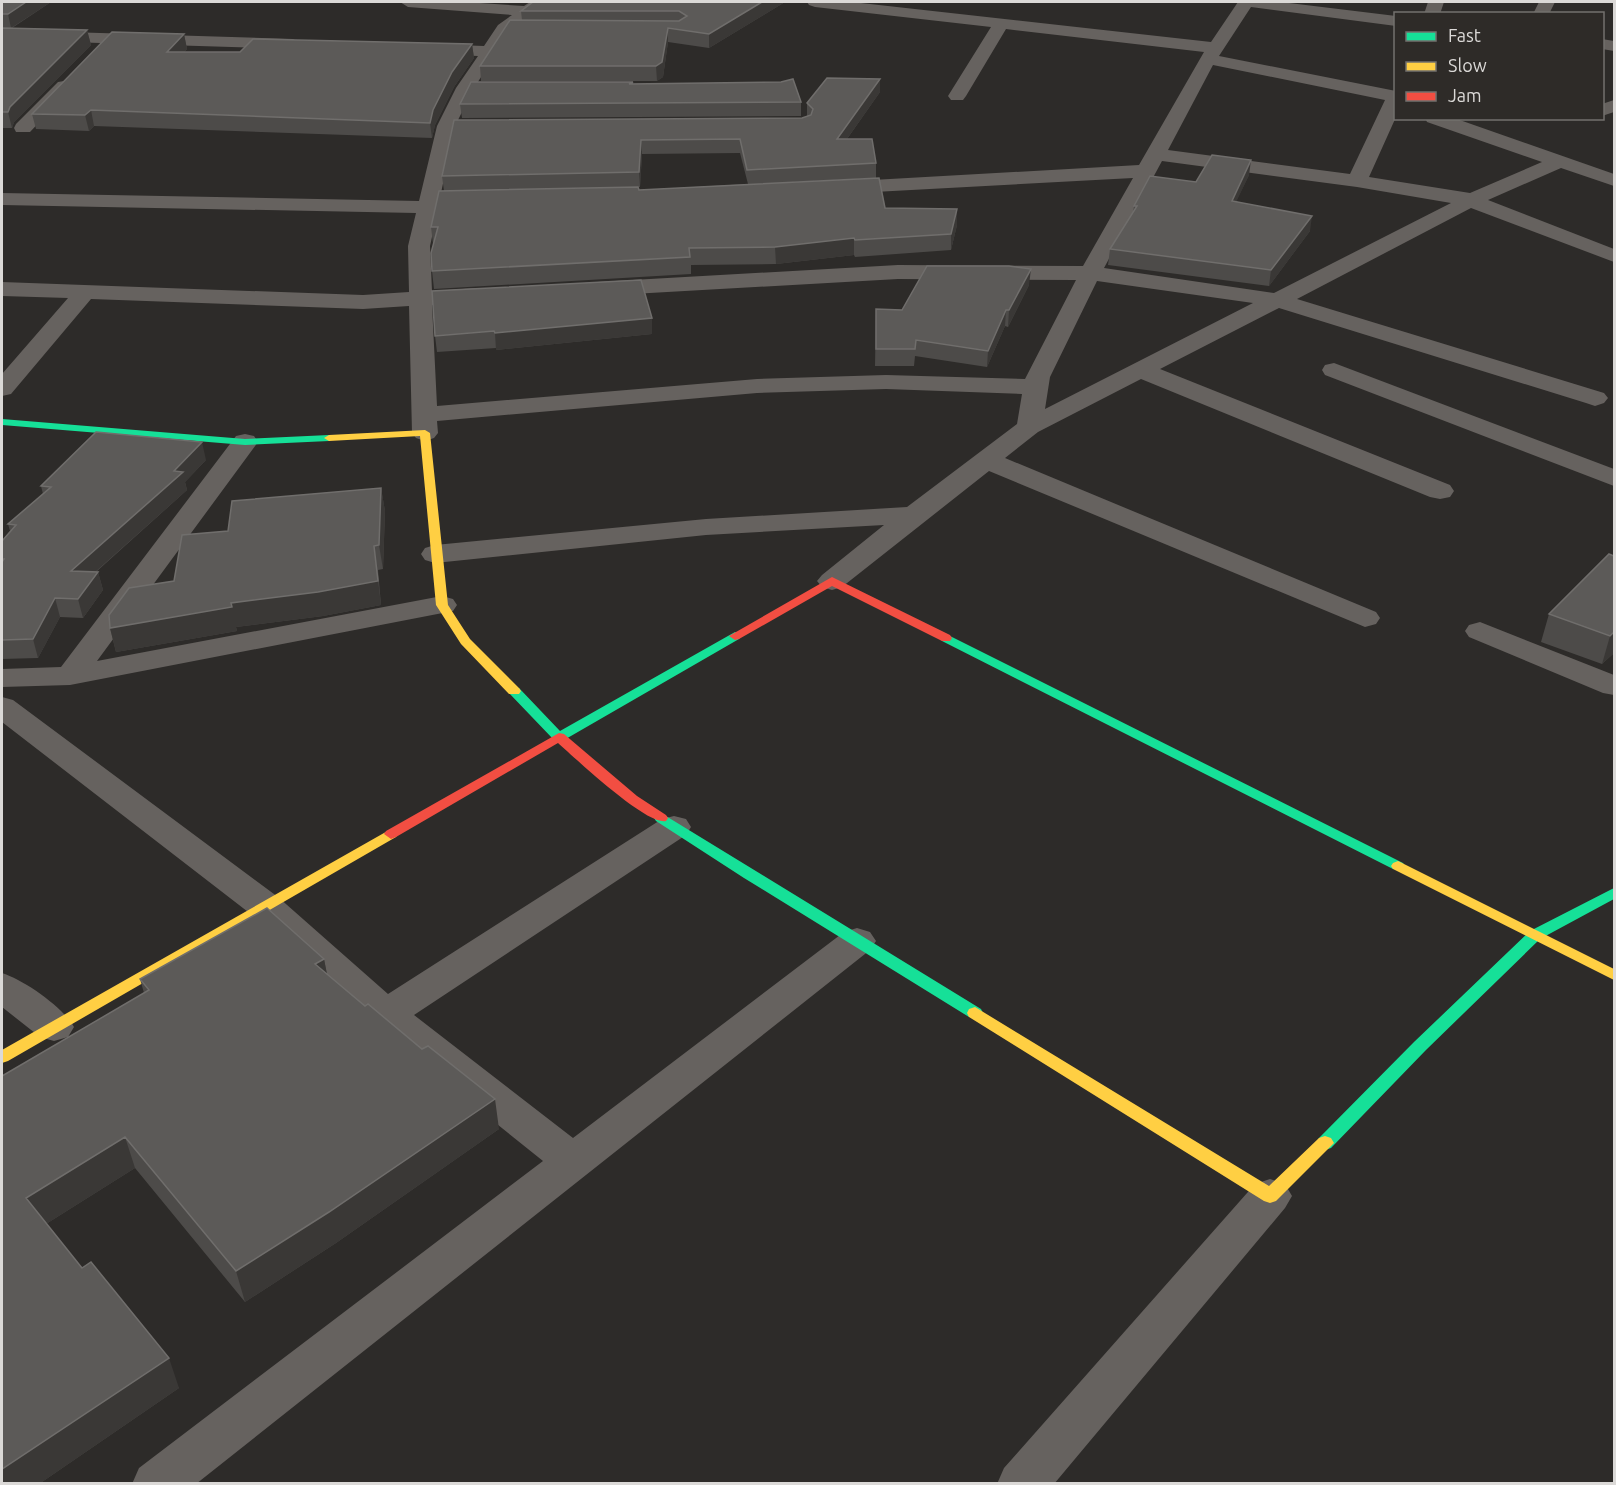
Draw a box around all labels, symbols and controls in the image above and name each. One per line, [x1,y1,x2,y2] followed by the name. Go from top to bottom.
[1394,12,1604,120] legend
[1448,25,1481,45] text: Fast
[1448,55,1487,75] text: Slow
[1448,85,1482,105] text: Jam

